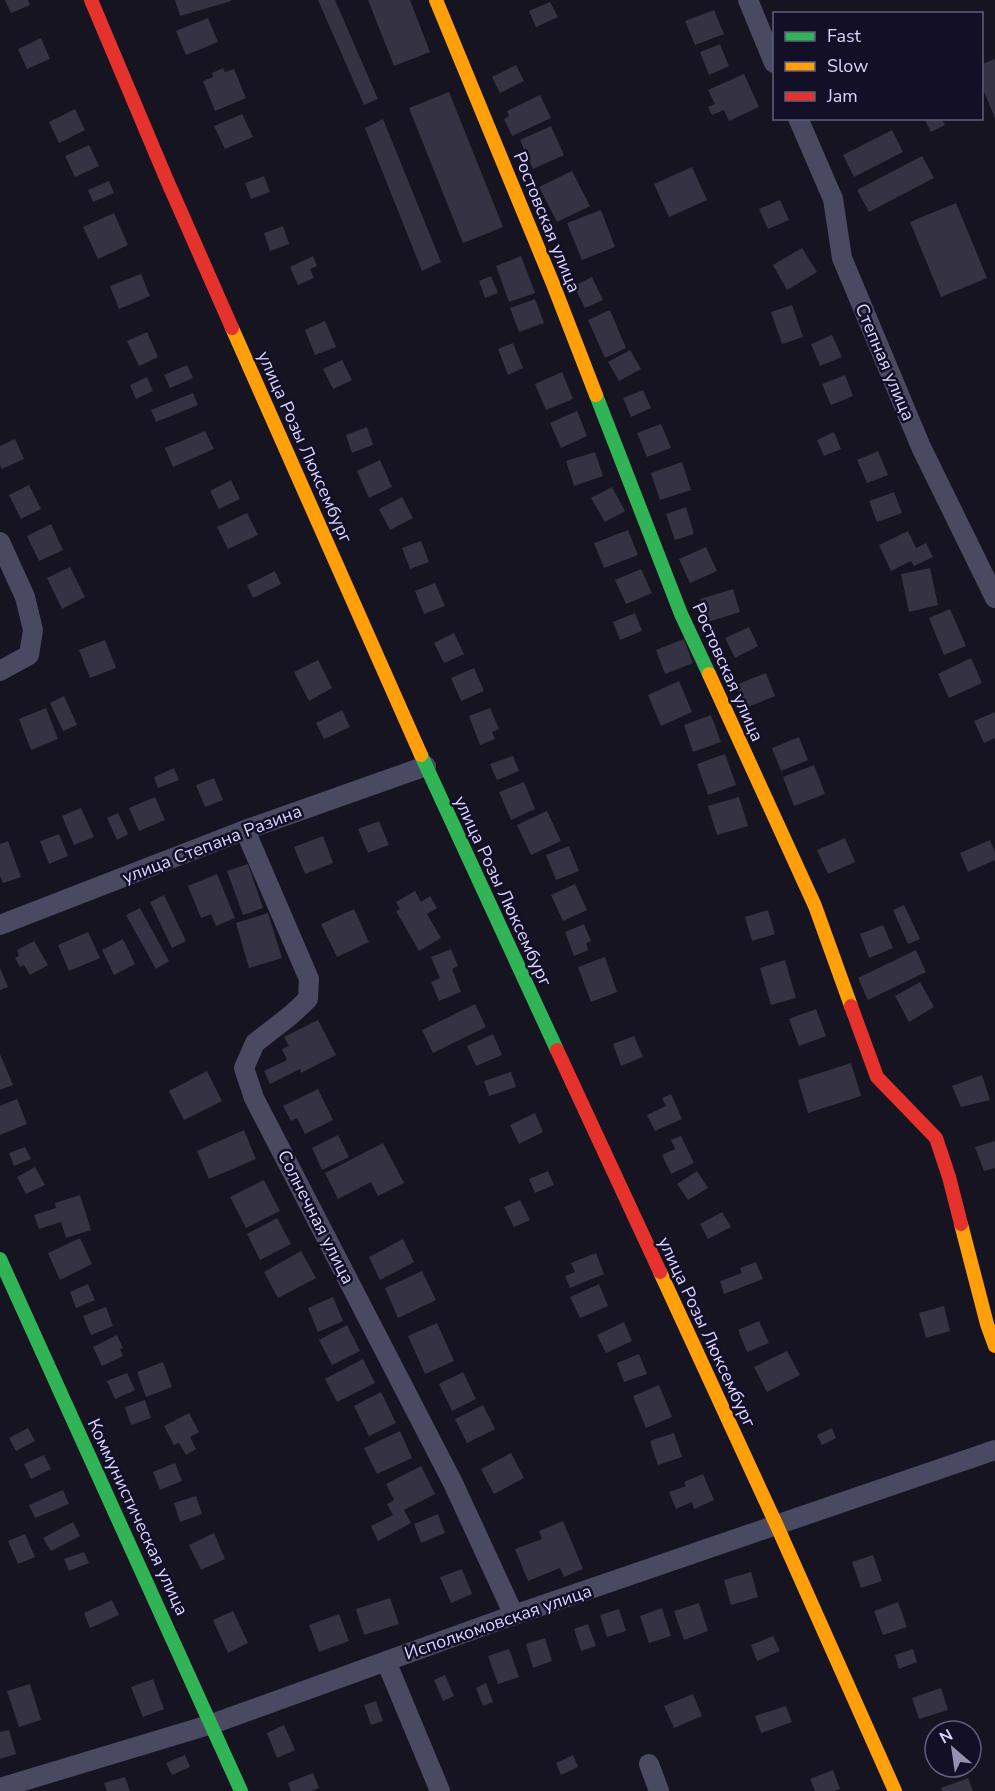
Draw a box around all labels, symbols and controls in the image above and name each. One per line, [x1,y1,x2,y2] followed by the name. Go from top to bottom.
[773,12,983,120] legend
[827,24,862,48] text: Fast
[827,54,868,78] text: Slow
[826,84,858,108] text: Jam
[508,148,586,296] street label: Ростовская улица
[850,300,920,424] street label: Степная улица
[252,347,358,547] street label: улица Розы Люксембург
[687,599,769,745] street label: Ростовская улица
[448,792,558,990] street label: улица Розы Люксембург
[119,799,305,889] street label: улица Степана Разина
[272,1146,360,1288] street label: Солнечная улица
[652,1233,762,1431] street label: улица Розы Люксембург
[82,1415,194,1619] street label: Коммунистическая улица
[401,1579,595,1665] street label: Исполкомовская улица
[923,1719,983,1779] north arrow
[936,1724,957,1749] text: N

